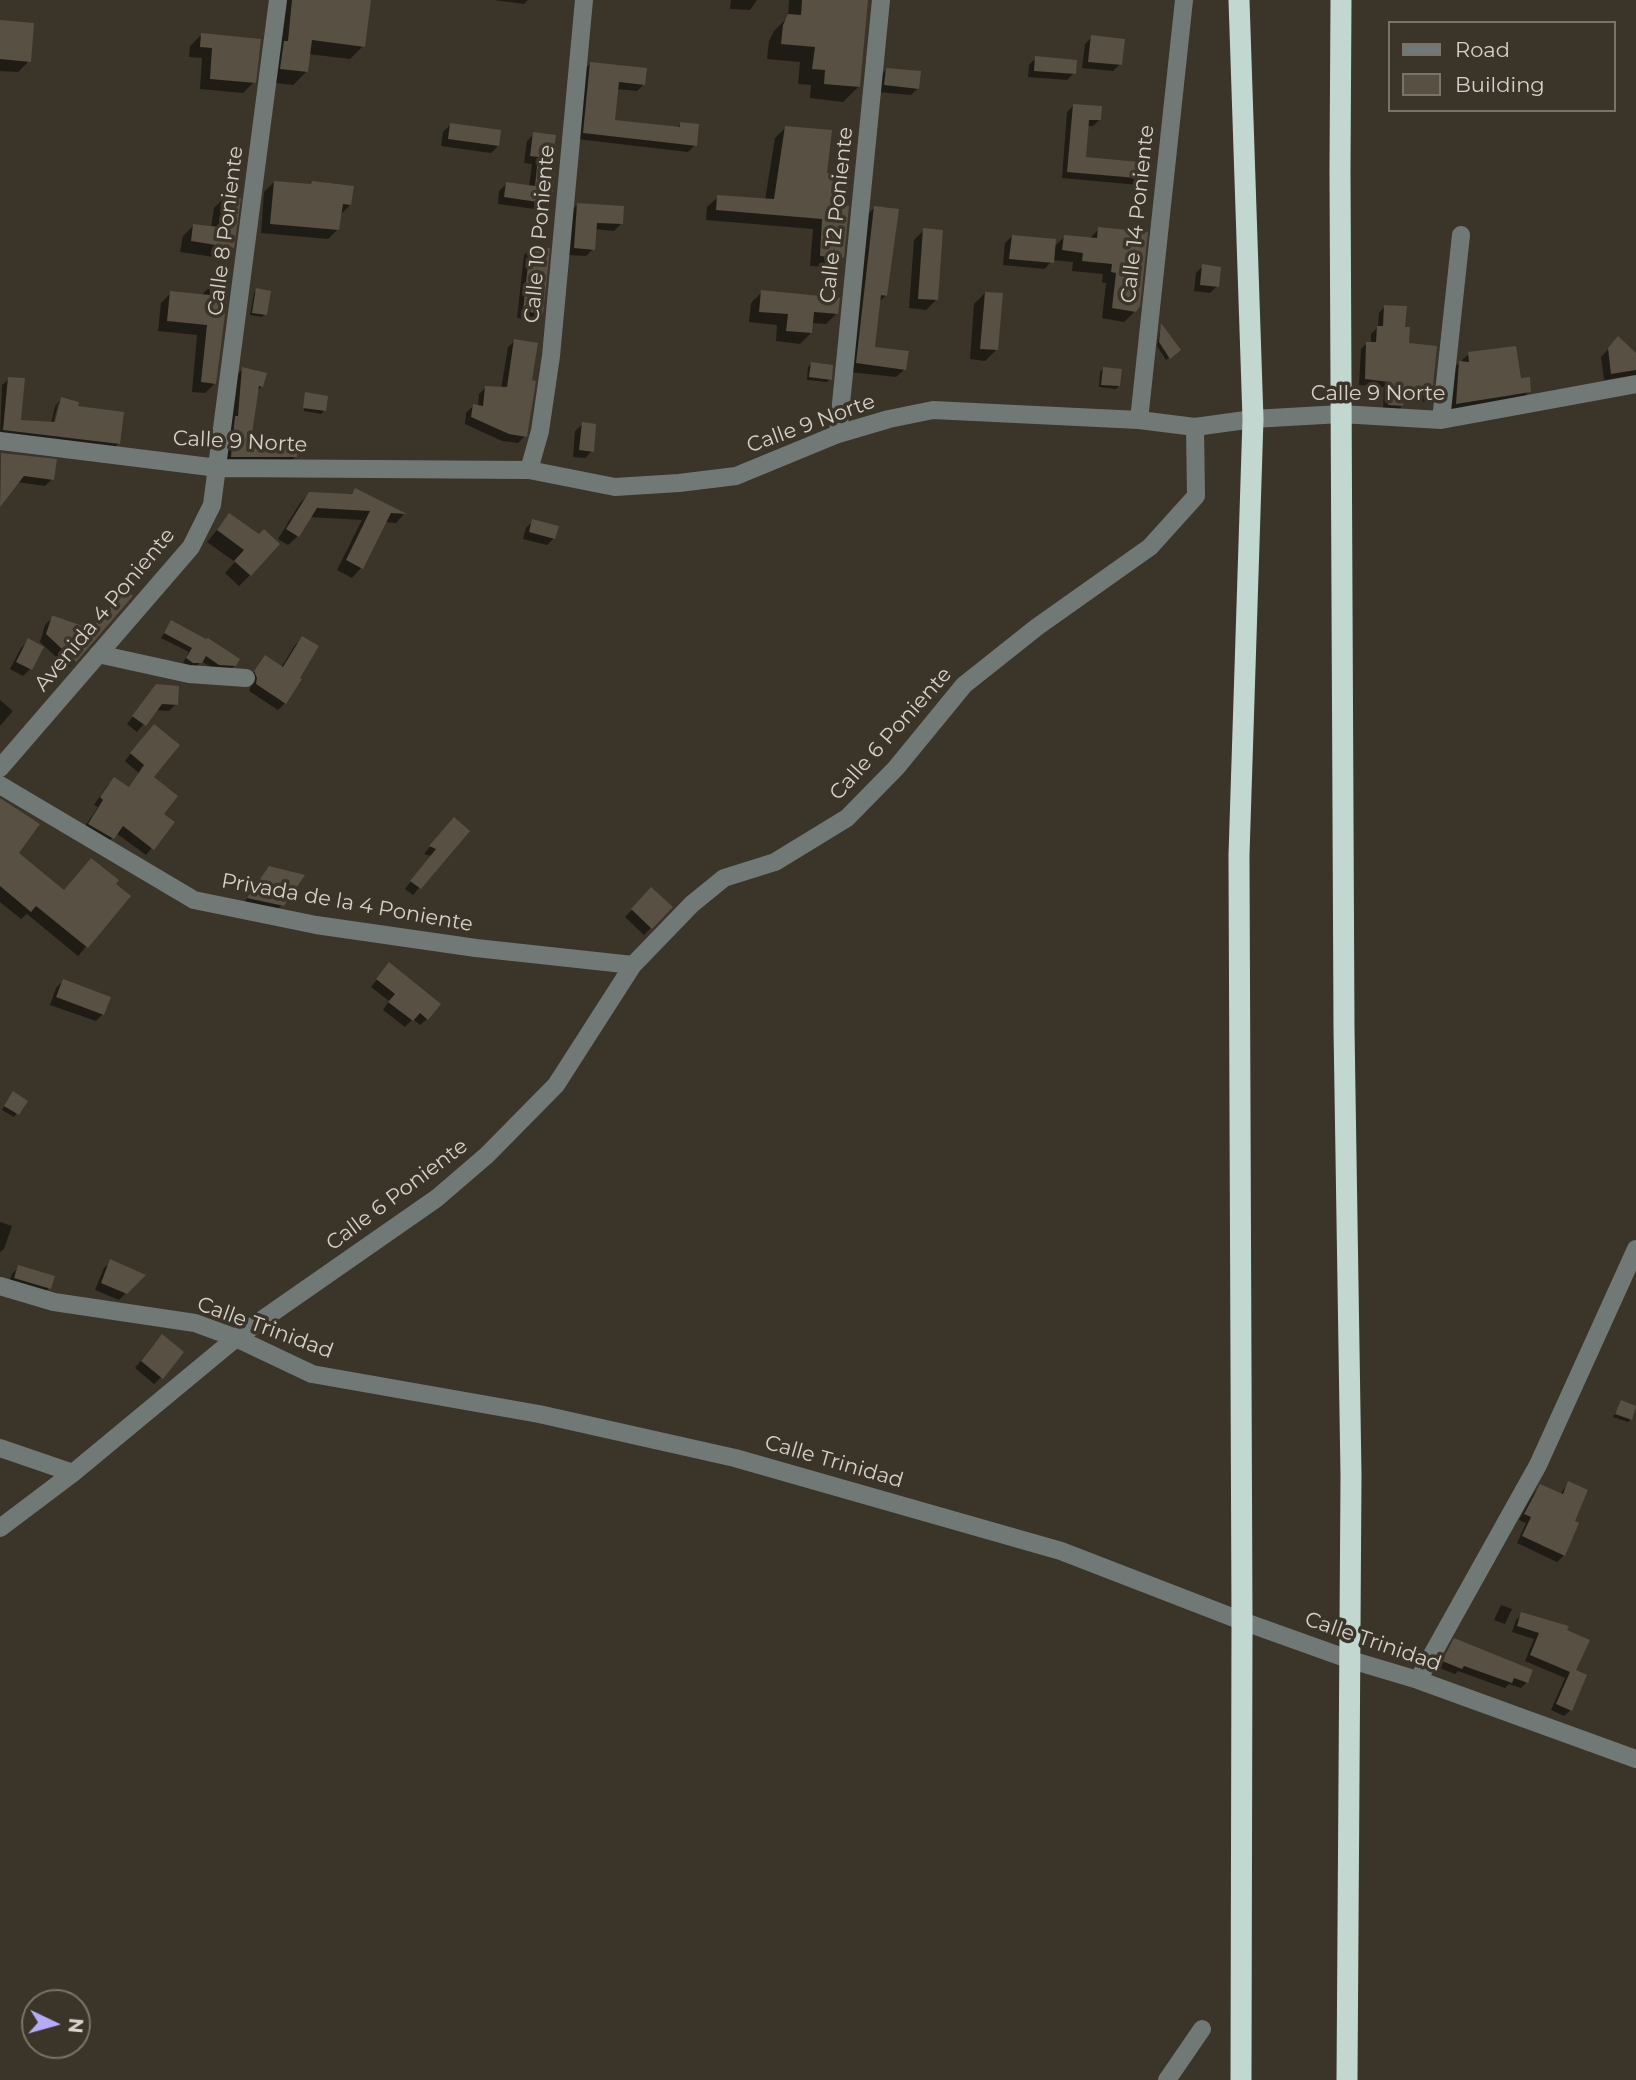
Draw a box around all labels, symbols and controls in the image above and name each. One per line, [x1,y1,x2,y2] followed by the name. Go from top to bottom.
[1388,21,1615,112] legend
[1455,37,1510,62] text: Road
[1455,72,1545,97] text: Building
[1116,124,1160,304] street label: Calle 14 Poniente
[815,126,859,304] street label: Calle 12 Poniente
[520,144,560,324] street label: Calle 10 Poniente
[203,145,249,317] street label: Calle 8 Poniente
[1311,381,1445,407] street label: Calle 9 Norte
[743,389,879,459] street label: Calle 9 Norte
[172,426,308,458] street label: Calle 9 Norte
[29,523,181,697] street label: Avenida 4 Poniente
[825,662,957,806] street label: Calle 6 Poniente
[219,868,475,938] street label: Privada de la 4 Poniente
[321,1134,473,1256] street label: Calle 6 Poniente
[194,1292,336,1364] street label: Calle Trinidad
[762,1430,906,1494] street label: Calle Trinidad
[1301,1607,1445,1677] street label: Calle Trinidad
[21,1989,91,2059] north arrow
[63,2017,88,2034] text: N

